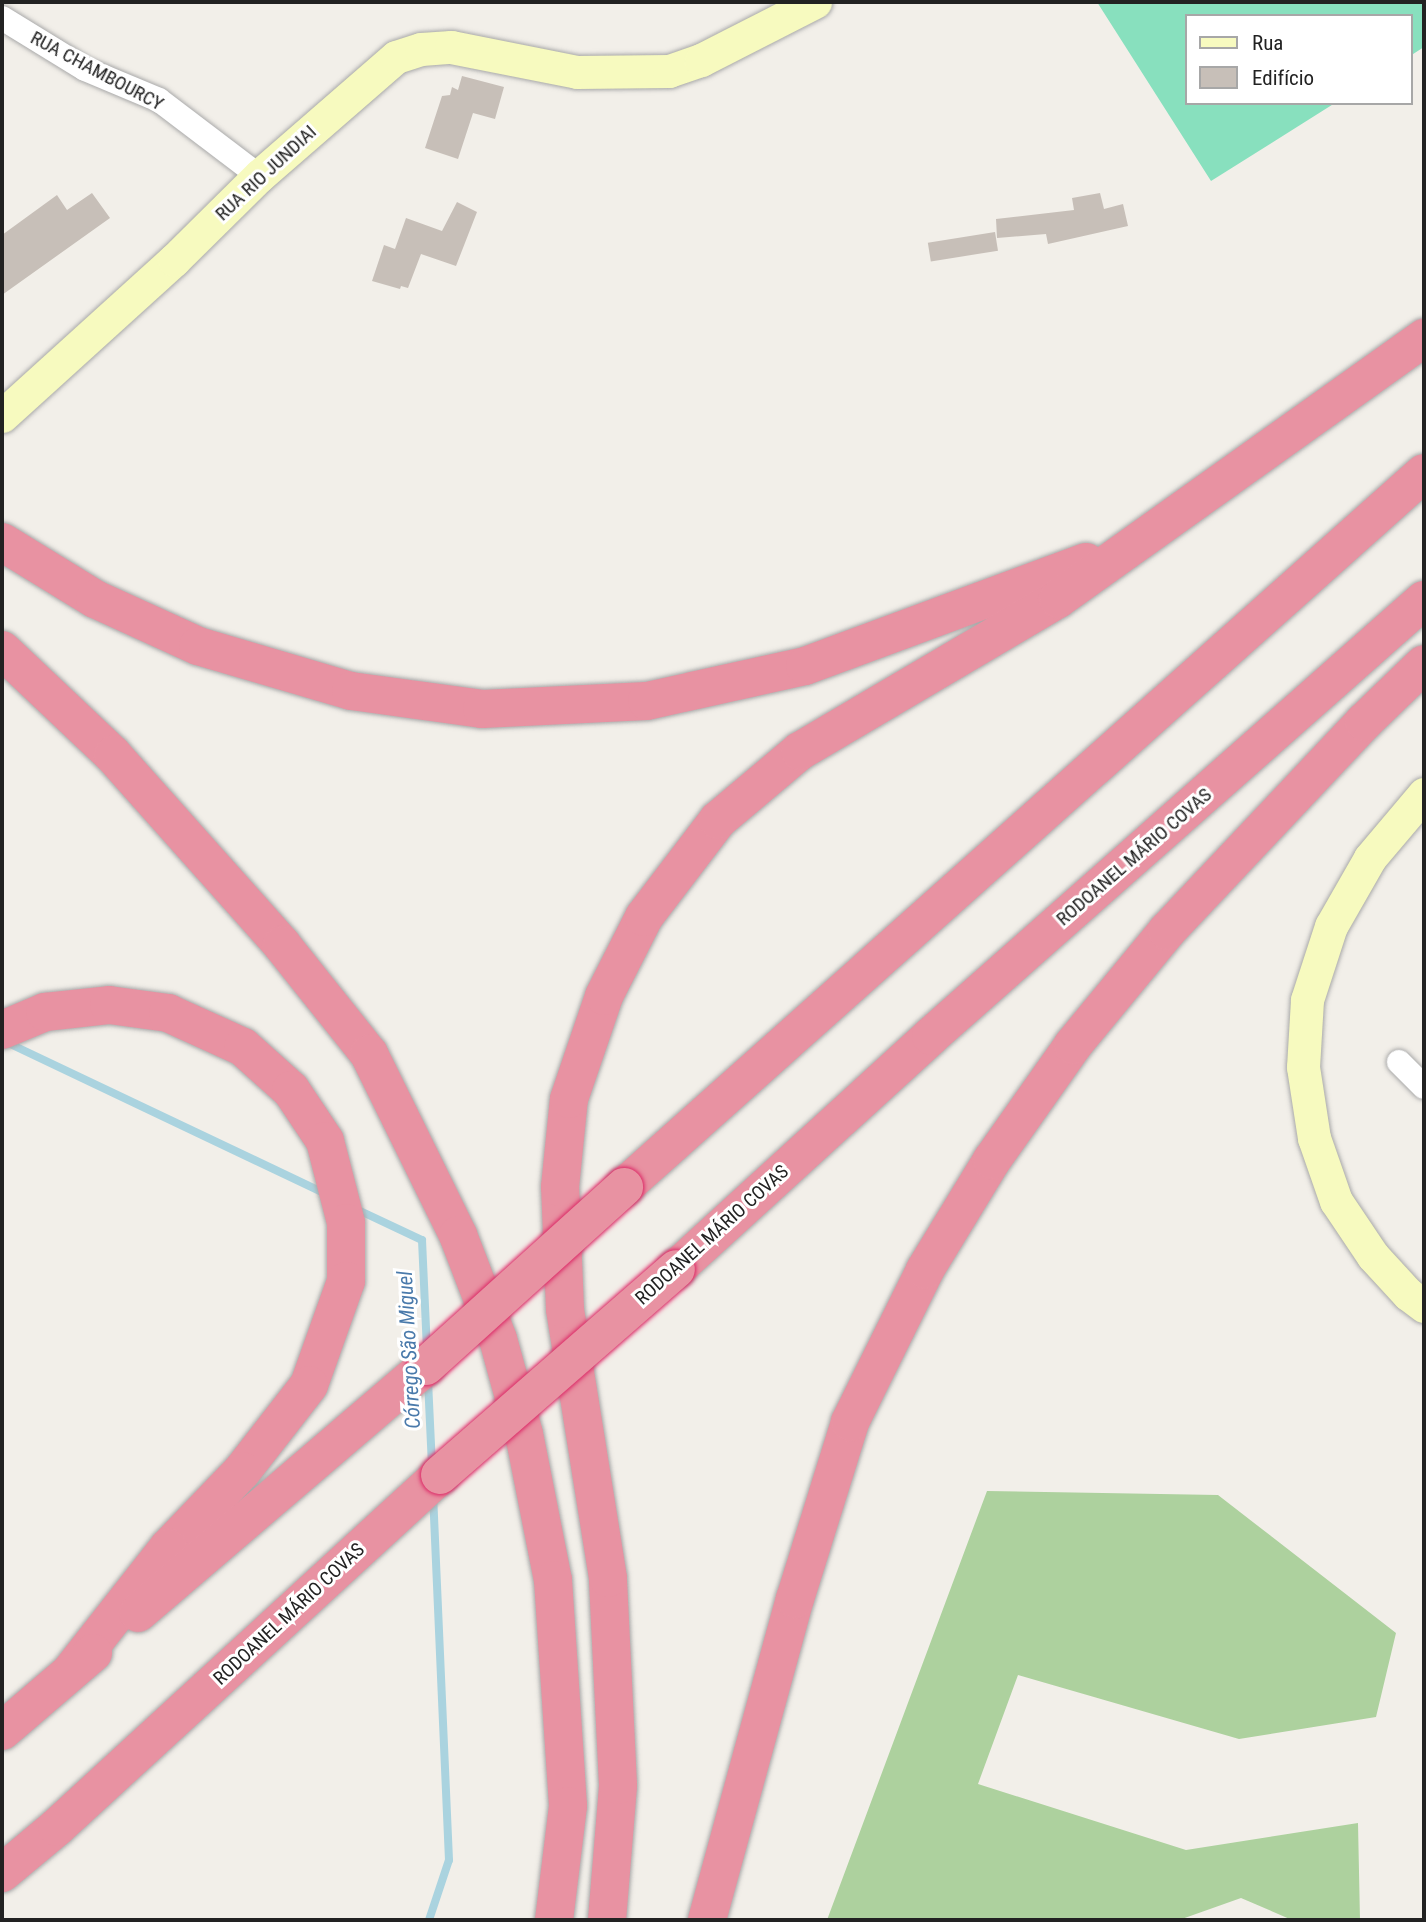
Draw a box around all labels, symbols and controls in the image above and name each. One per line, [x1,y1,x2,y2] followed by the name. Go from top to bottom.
[1184,14,1412,105] legend
[27,26,167,116] street label: RUA CHAMBOURCY
[1252,31,1283,55] text: Rua
[1252,66,1314,90] text: Edifício
[211,120,321,226] street label: RUA RIO JUNDIAI
[1052,783,1216,931] street label: RODOANEL MÁRIO COVAS
[631,1160,793,1310] street label: RODOANEL MÁRIO COVAS
[392,1270,426,1430] water label: Córrego São Miguel
[209,1538,369,1690] street label: RODOANEL MÁRIO COVAS

